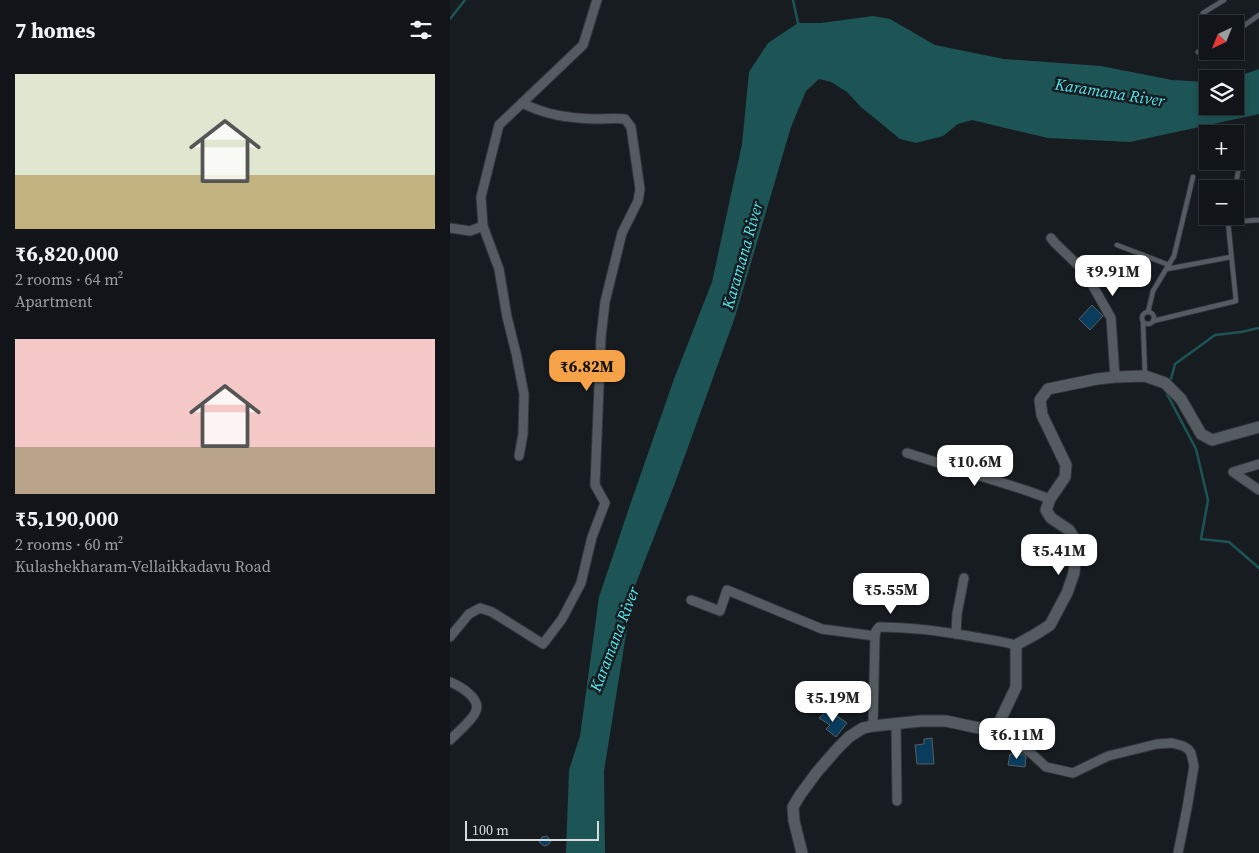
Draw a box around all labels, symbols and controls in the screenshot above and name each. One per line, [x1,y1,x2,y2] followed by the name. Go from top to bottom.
[1199,15,1244,60] north arrow
[1199,15,1244,225] map controls
[15,16,95,45] text: 7 homes
[407,16,435,44] icon: filters
[1199,70,1244,115] button: layers
[1053,72,1167,112] water label: Karamana River
[180,106,270,196] icon: home
[1199,125,1244,170] button: +
[1199,180,1244,225] button: −
[716,198,768,312] water label: Karamana River
[15,239,119,268] text: ₹6,820,000
[1072,254,1154,297] pin: ₹9.91M
[1086,260,1140,282] text: ₹9.91M
[15,268,123,290] text: 2 rooms · 64 m²
[15,290,92,312] text: Apartment
[546,350,628,392] pin: ₹6.82M
[560,355,614,377] text: ₹6.82M
[180,371,270,461] icon: home
[934,444,1016,487] pin: ₹10.6M
[948,450,1002,472] text: ₹10.6M
[15,504,119,533] text: ₹5,190,000
[15,533,123,555] text: 2 rooms · 60 m²
[1018,534,1100,576] pin: ₹5.41M
[1032,539,1086,561] text: ₹5.41M
[15,555,271,577] text: Kulashekharam-Vellaikkadavu Road
[850,572,932,615] pin: ₹5.55M
[864,578,918,600] text: ₹5.55M
[584,583,644,696] water label: Karamana River
[792,680,874,723] pin: ₹5.19M
[806,686,860,708] text: ₹5.19M
[976,718,1058,760] pin: ₹6.11M
[990,723,1044,745] text: ₹6.11M
[465,818,599,841] scale bar
[472,820,509,840] text: 100 m

